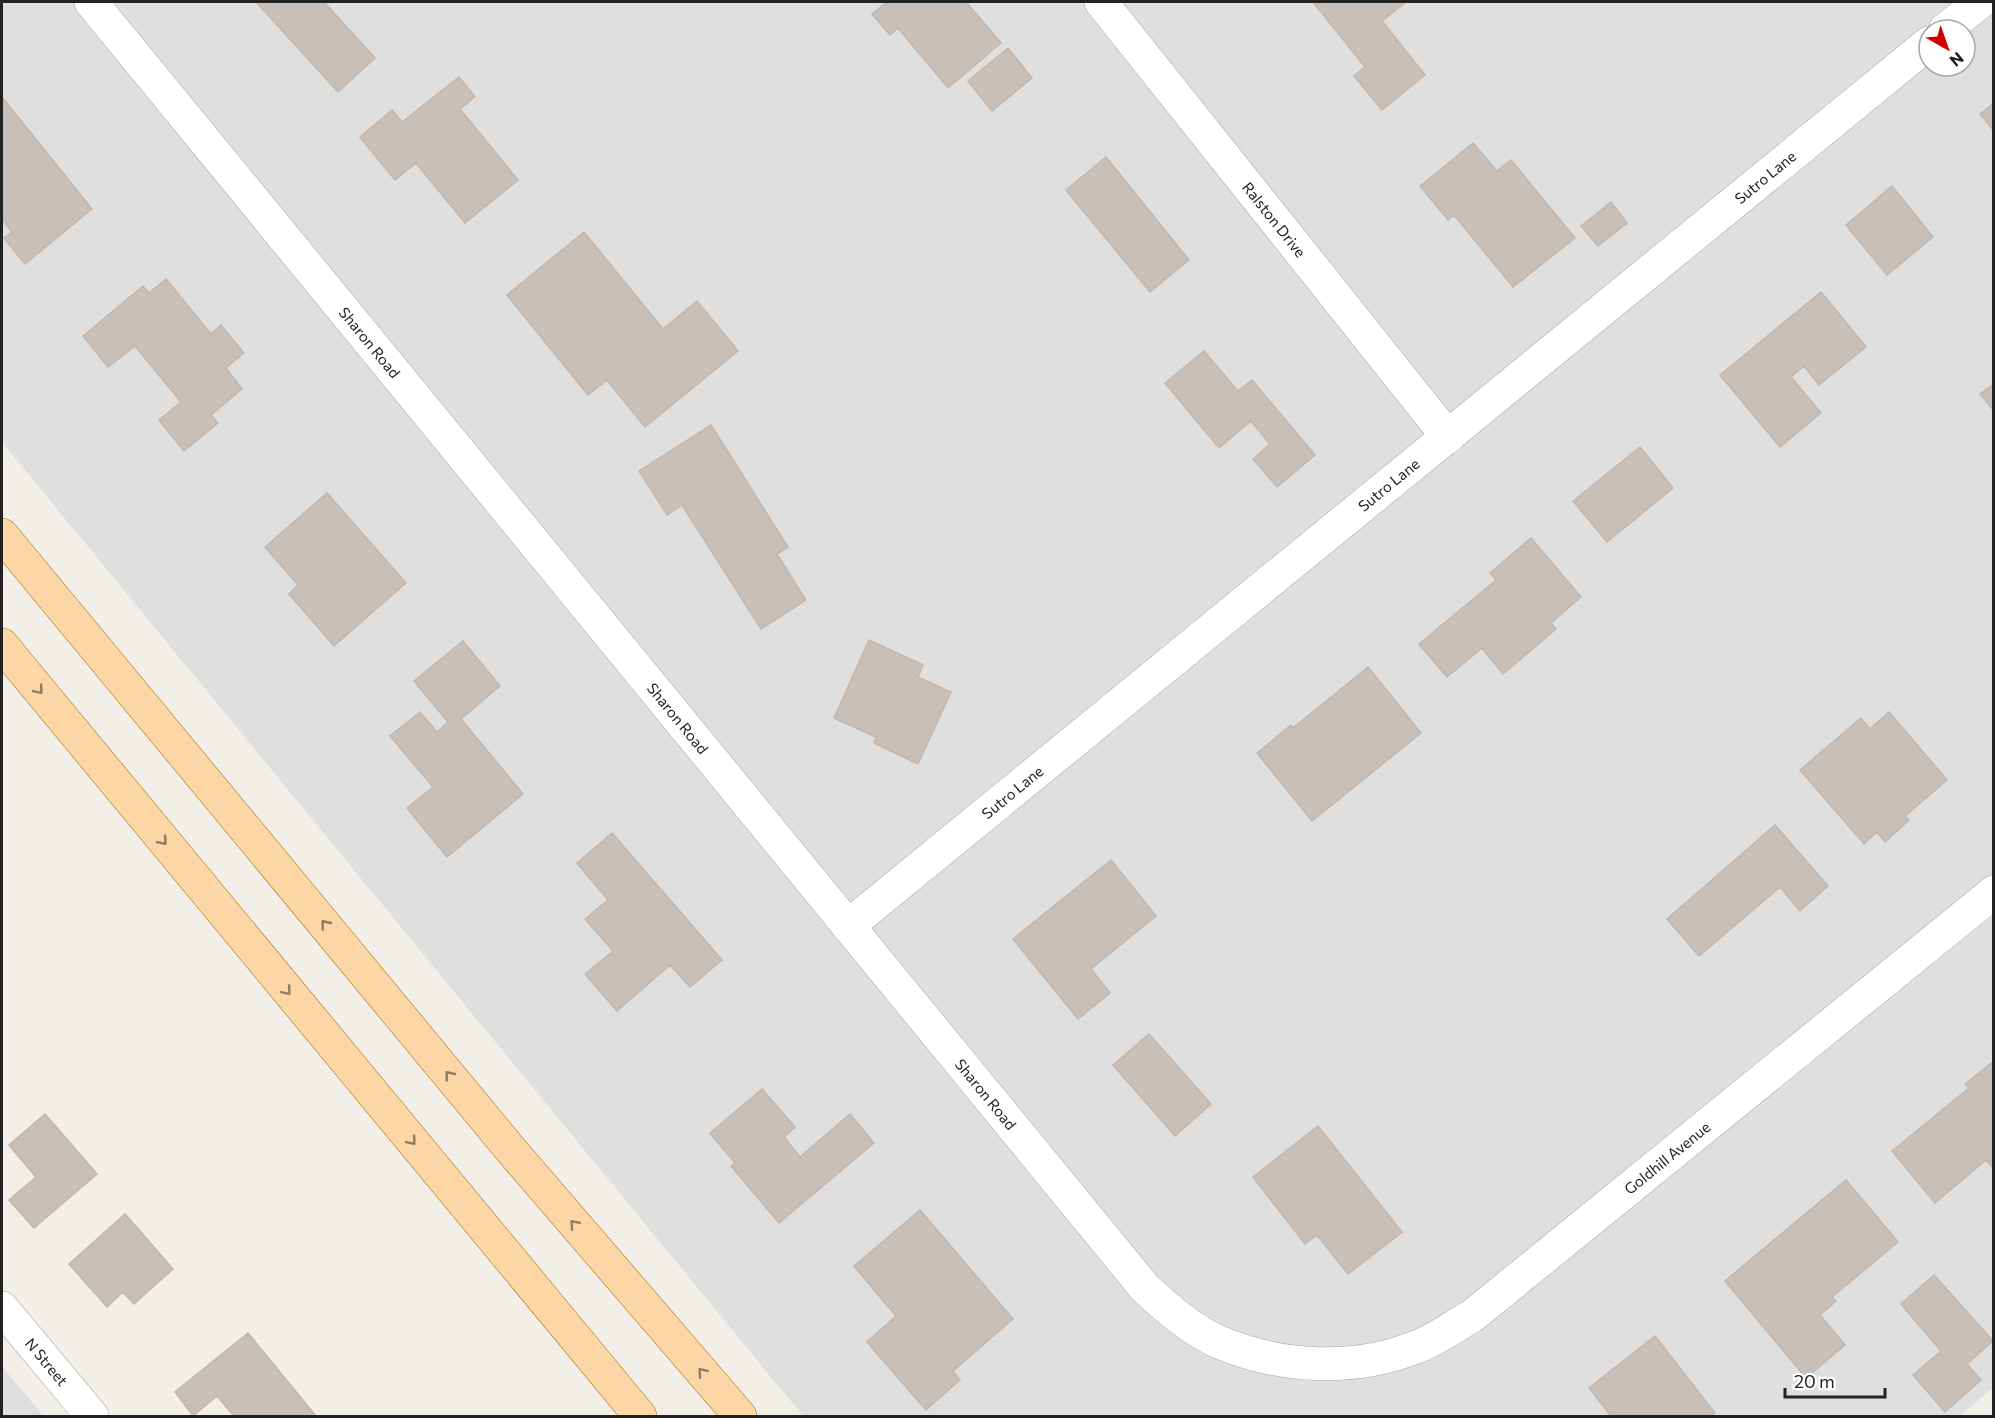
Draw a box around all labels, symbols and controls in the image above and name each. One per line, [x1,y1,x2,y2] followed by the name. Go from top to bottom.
[1917,18,1977,78] north arrow
[1946,49,1968,71] text: N
[1731,147,1799,207] street label: Sutro Lane
[1239,178,1310,261] street label: Ralston Drive
[336,303,404,381] street label: Sharon Road
[1354,454,1423,515] street label: Sutro Lane
[644,679,712,757] street label: Sharon Road
[31,683,42,694] one-way arrow
[978,761,1047,822] street label: Sutro Lane
[156,834,167,845] one-way arrow
[322,920,333,931] one-way arrow
[280,984,291,995] one-way arrow
[952,1055,1020,1133] street label: Sharon Road
[445,1071,456,1082] one-way arrow
[1620,1117,1714,1198] street label: Goldhill Avenue
[405,1134,416,1145] one-way arrow
[571,1220,582,1231] one-way arrow
[22,1334,72,1389] street label: N Street
[1785,1361,1886,1399] scale bar
[698,1368,709,1379] one-way arrow
[1794,1370,1835,1392] text: 20 m

